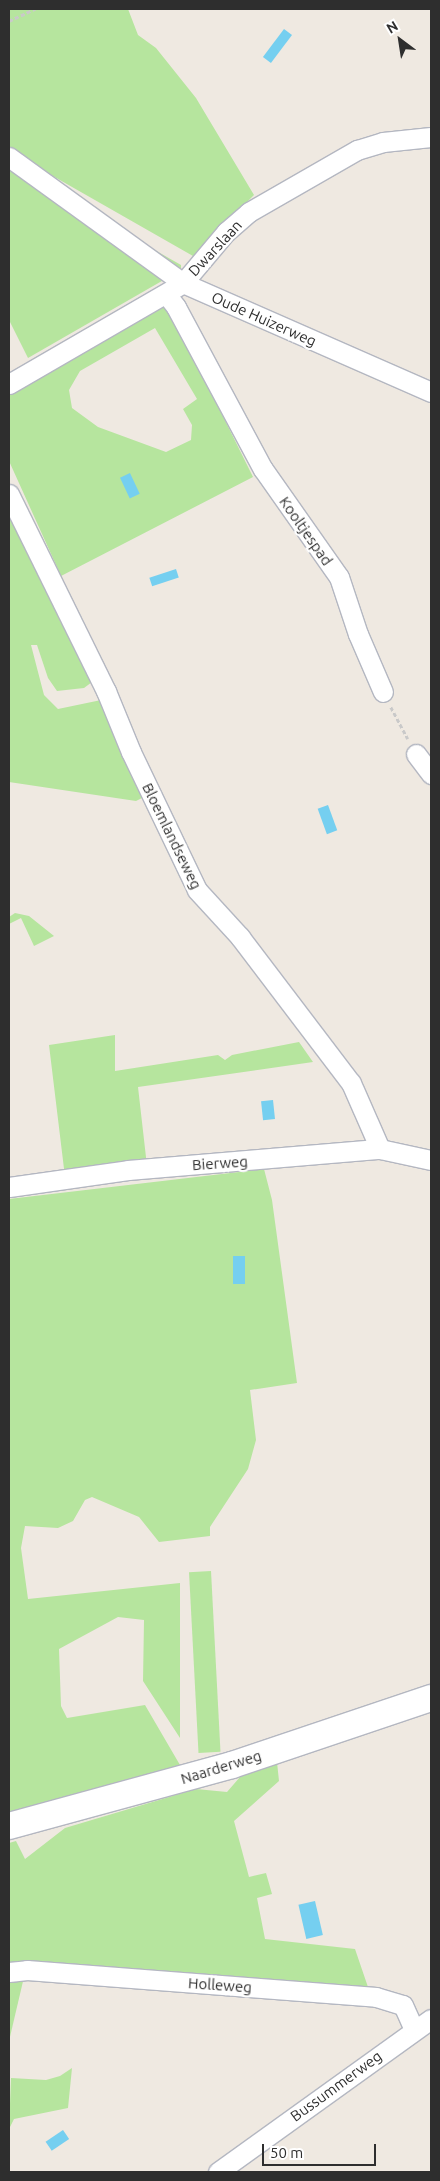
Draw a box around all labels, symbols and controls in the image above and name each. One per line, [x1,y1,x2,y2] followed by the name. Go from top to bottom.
[375,15,425,65] north arrow
[384,18,401,37] text: N
[185,216,245,280] street label: Dwarslaan
[209,288,319,350] street label: Oude Huizerweg
[276,493,336,569] street label: Kooltjespad
[139,780,205,892] street label: Bloemlandseweg
[191,1152,249,1174] street label: Bierweg
[179,1746,263,1788] street label: Naarderweg
[188,1974,252,1996] street label: Holleweg
[287,2047,385,2125] street label: Bussummerweg
[265,2134,379,2166] scale bar
[270,2144,303,2161] text: 50 m

